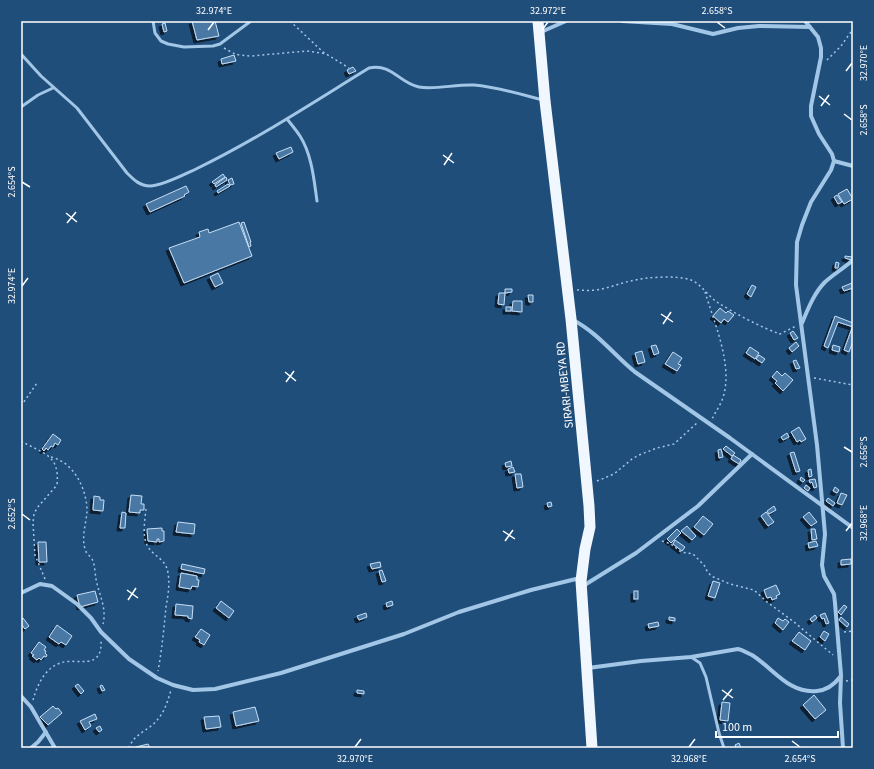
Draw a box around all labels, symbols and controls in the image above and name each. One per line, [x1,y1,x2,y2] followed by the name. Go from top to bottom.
[196,4,232,18] text: 32.974°E
[530,4,566,18] text: 32.972°E
[701,4,733,18] text: 2.658°S
[857,45,871,81] text: 32.970°E
[857,104,871,136] text: 2.658°S
[5,166,19,198] text: 2.654°S
[5,268,19,304] text: 32.974°E
[552,341,578,429] street label: SIRARI-MBEYA RD
[857,436,871,468] text: 2.656°S
[5,498,19,530] text: 2.652°S
[857,505,871,541] text: 32.968°E
[716,713,838,739] scale bar
[722,719,752,736] text: 100 m
[337,752,373,766] text: 32.970°E
[671,752,707,766] text: 32.968°E
[784,752,816,766] text: 2.654°S

